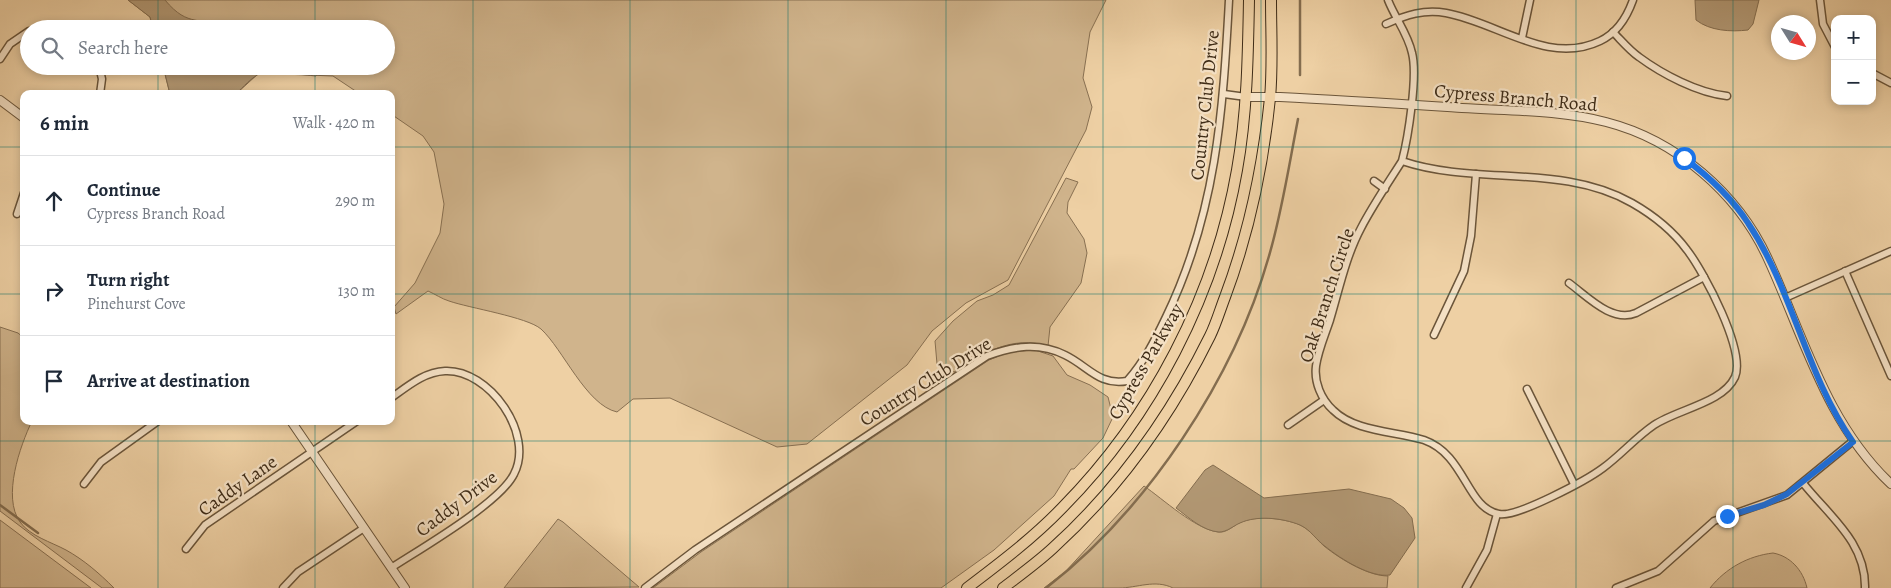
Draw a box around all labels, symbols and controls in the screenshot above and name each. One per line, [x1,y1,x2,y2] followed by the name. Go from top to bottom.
[1771,15,1816,60] north arrow
[1831,15,1876,105] map controls
[1831,15,1876,60] button: +
[20,20,395,75] search box
[1184,29,1226,181] street label: Country Club Drive
[38,34,66,62] icon: search
[78,35,168,61] text: Search here
[1831,60,1876,105] button: −
[1433,78,1599,118] street label: Cypress Branch Road
[40,109,89,137] text: 6 min
[293,112,375,134] text: Walk · 420 m
[1673,147,1696,170] route start
[87,177,161,203] text: Continue
[40,187,68,215] icon: ahead
[335,190,375,212] text: 290 m
[87,203,225,225] text: Cypress Branch Road
[1293,225,1361,366] street label: Oak Branch Circle
[87,267,169,293] text: Turn right
[40,277,68,305] icon: right
[338,280,375,302] text: 130 m
[87,293,186,315] text: Pinehurst Cove
[1102,298,1190,425] street label: Cypress Parkway
[855,331,996,433] street label: Country Club Drive
[40,367,68,395] icon: arrive
[87,368,250,394] text: Arrive at destination
[193,449,282,523] street label: Caddy Lane
[410,465,503,543] street label: Caddy Drive
[1716,505,1739,528] route end

